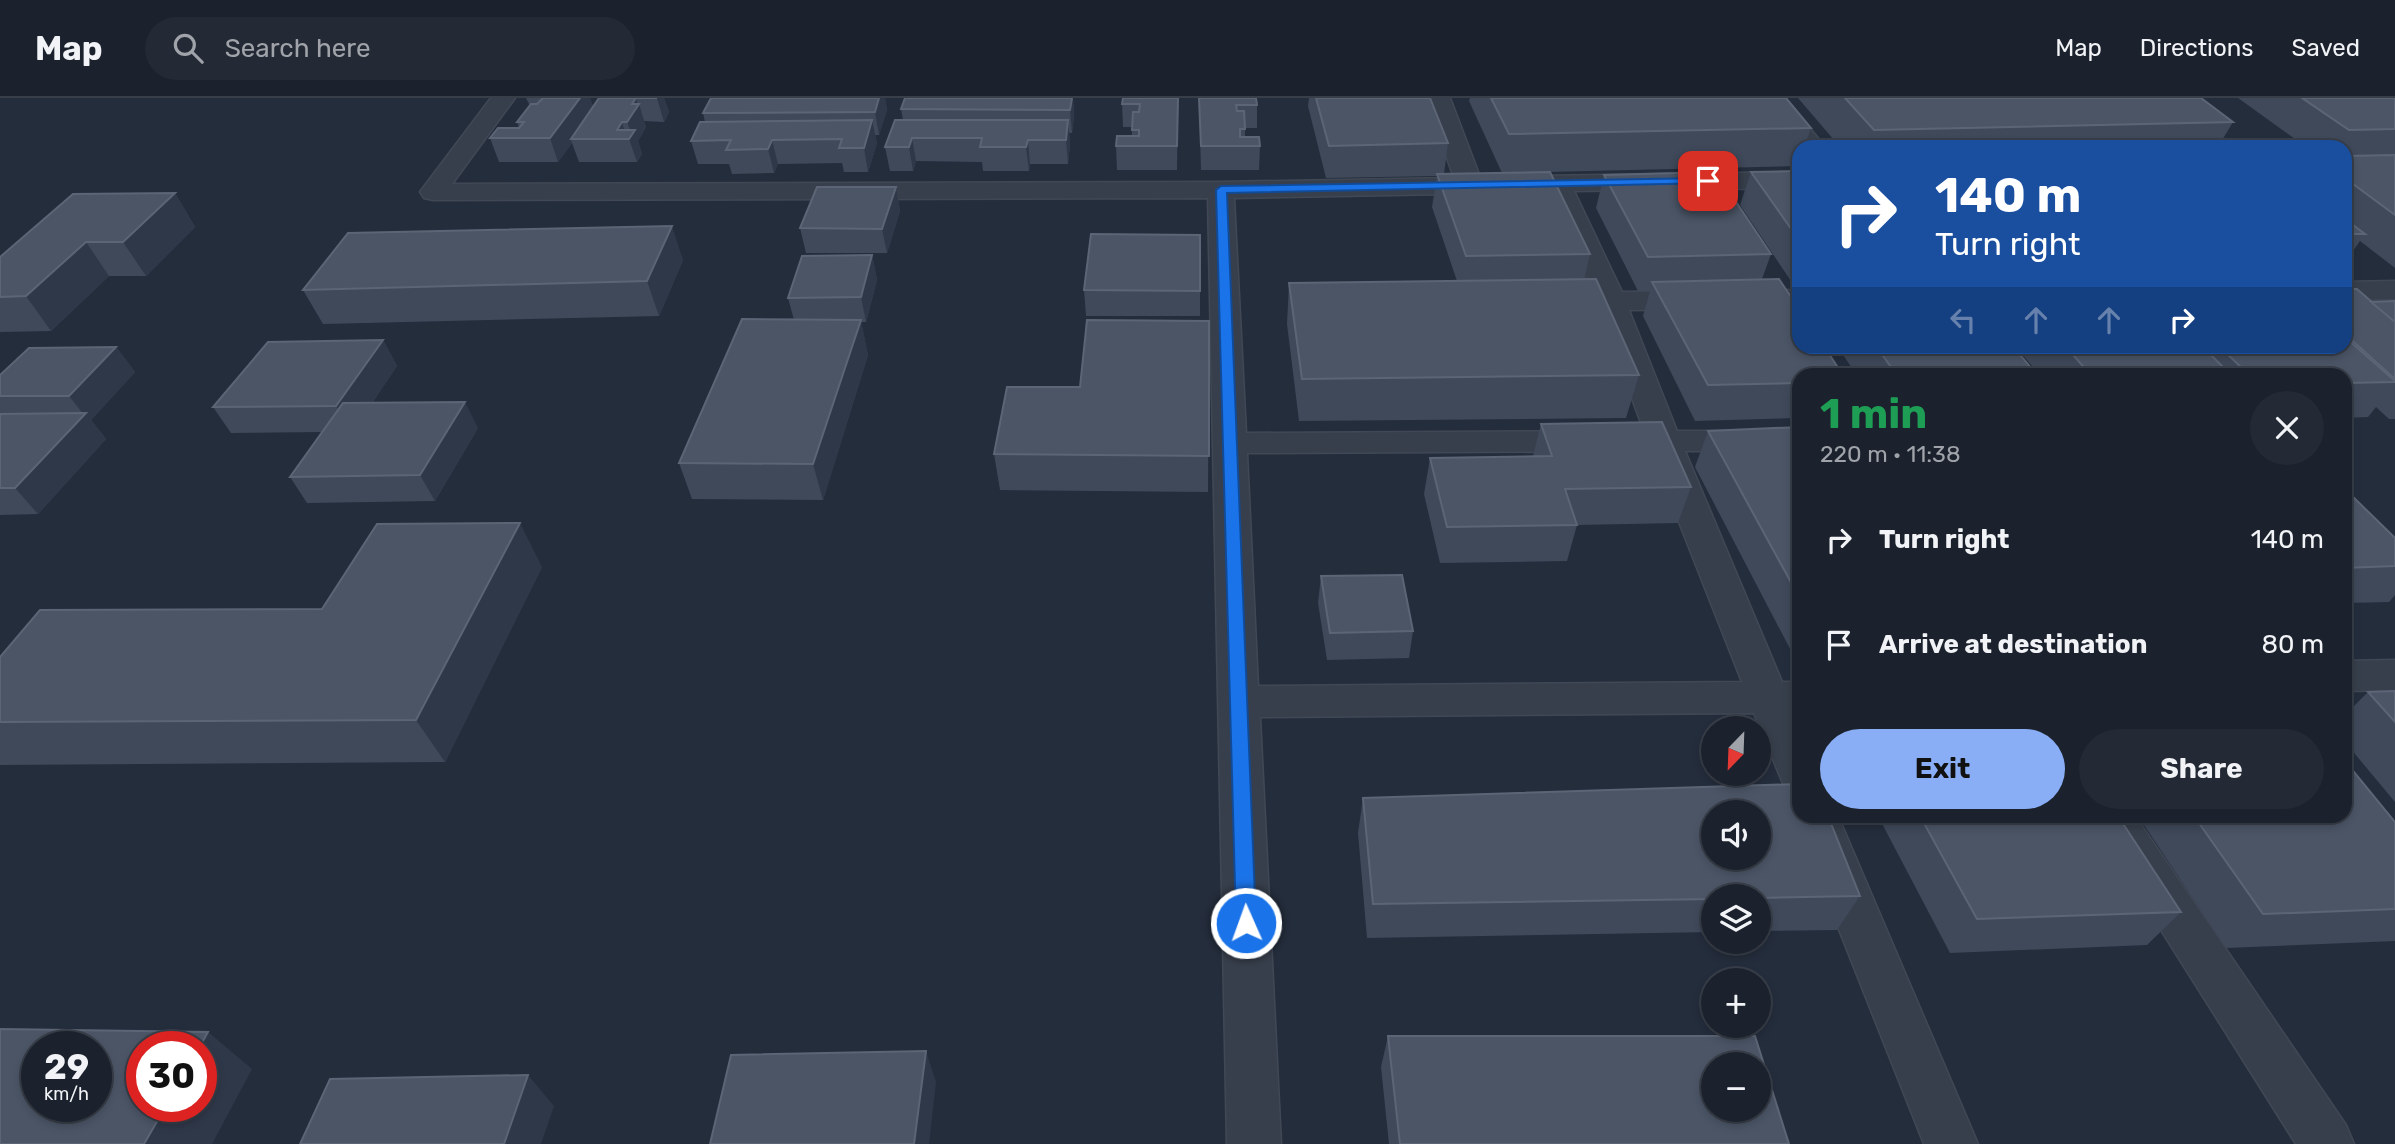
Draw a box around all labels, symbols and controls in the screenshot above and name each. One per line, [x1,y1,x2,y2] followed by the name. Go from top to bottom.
[145,17,635,80] search box
[35,29,103,68] text: Map
[169,29,207,67] icon: search
[225,33,370,64] text: Search here
[2055,34,2102,62] text: Map
[2140,34,2253,62] text: Directions
[2291,34,2360,62] text: Saved
[1678,151,1738,211] pin
[1689,162,1727,200] icon: arrive
[1935,166,2081,224] text: 140 m
[1820,168,1911,259] icon: right
[1935,225,2080,263] text: Turn right
[1944,301,1982,339] icon: left
[2017,301,2055,339] icon: ahead
[2090,301,2128,339] icon: ahead
[2163,301,2201,339] icon: right
[1820,389,1927,439] text: 1 min
[2250,391,2324,465] button: close
[1820,440,1961,468] text: 220 m · 11:38
[1820,521,1858,559] icon: right
[1879,524,2009,555] text: Turn right
[2251,524,2324,555] text: 140 m
[1820,626,1858,664] icon: arrive
[1879,629,2147,660] text: Arrive at destination
[2261,629,2324,660] text: 80 m
[1701,716,1771,786] north arrow
[1701,716,1771,1122] map controls
[1820,729,2065,809] button: Exit
[2079,729,2324,809] button: Share
[1701,800,1771,870] button: sound
[1701,884,1771,954] button: layers
[1209,886,1283,960] position arrow
[1701,968,1771,1038] button: +
[126,1031,217,1122] speed limit sign: 30
[44,1046,89,1088] text: 29
[1701,1052,1771,1122] button: −
[44,1083,89,1105] text: km/h

